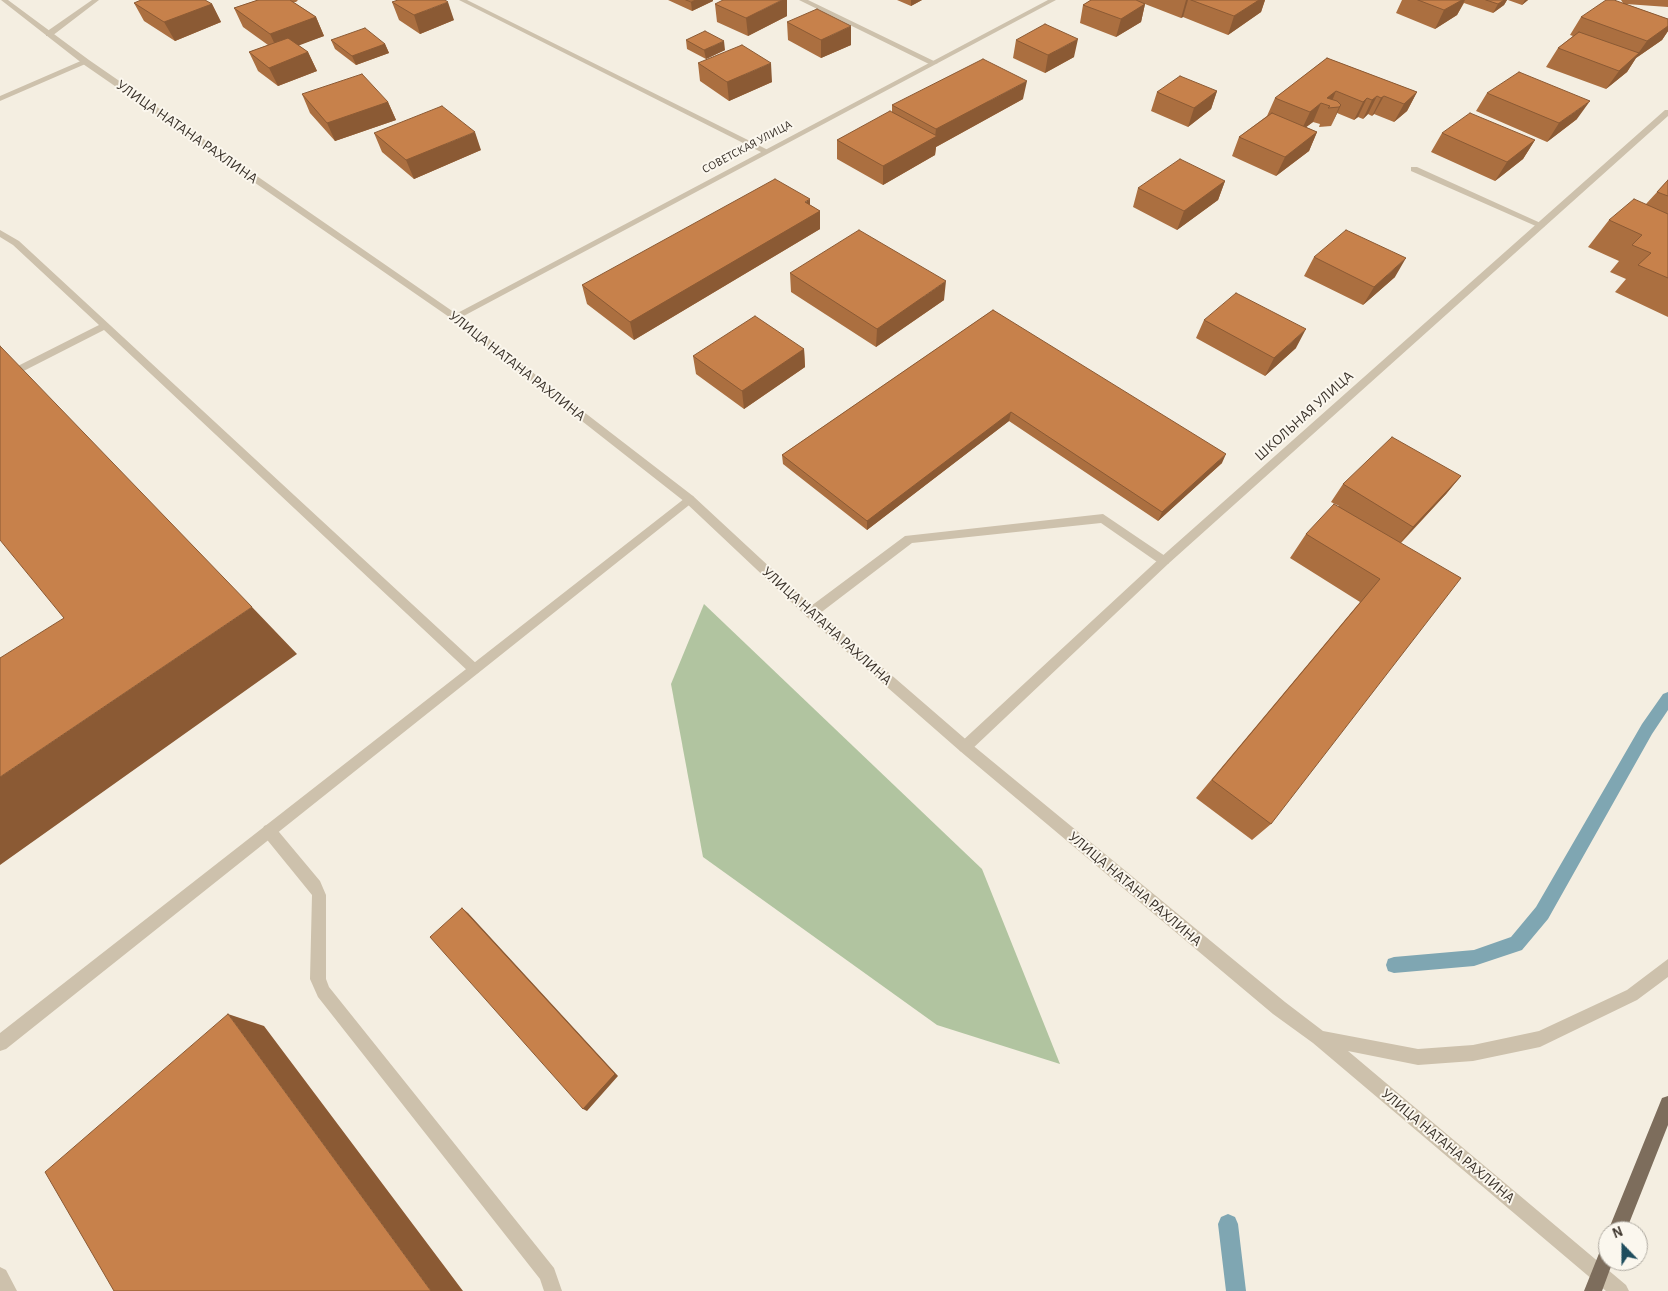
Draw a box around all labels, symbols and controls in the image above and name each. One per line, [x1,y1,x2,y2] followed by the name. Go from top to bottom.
[113,76,261,188] street label: УЛИЦА НАТАНА РАХЛИНА
[700,117,794,177] street label: СОВЕТСКАЯ УЛИЦА
[445,307,589,425] street label: УЛИЦА НАТАНА РАХЛИНА
[1251,367,1357,465] street label: ШКОЛЬНАЯ УЛИЦА
[758,563,896,689] street label: УЛИЦА НАТАНА РАХЛИНА
[1065,828,1205,950] street label: УЛИЦА НАТАНА РАХЛИНА
[1378,1085,1518,1207] street label: УЛИЦА НАТАНА РАХЛИНА
[1598,1221,1648,1271] north arrow
[1611,1225,1625,1241] text: N

